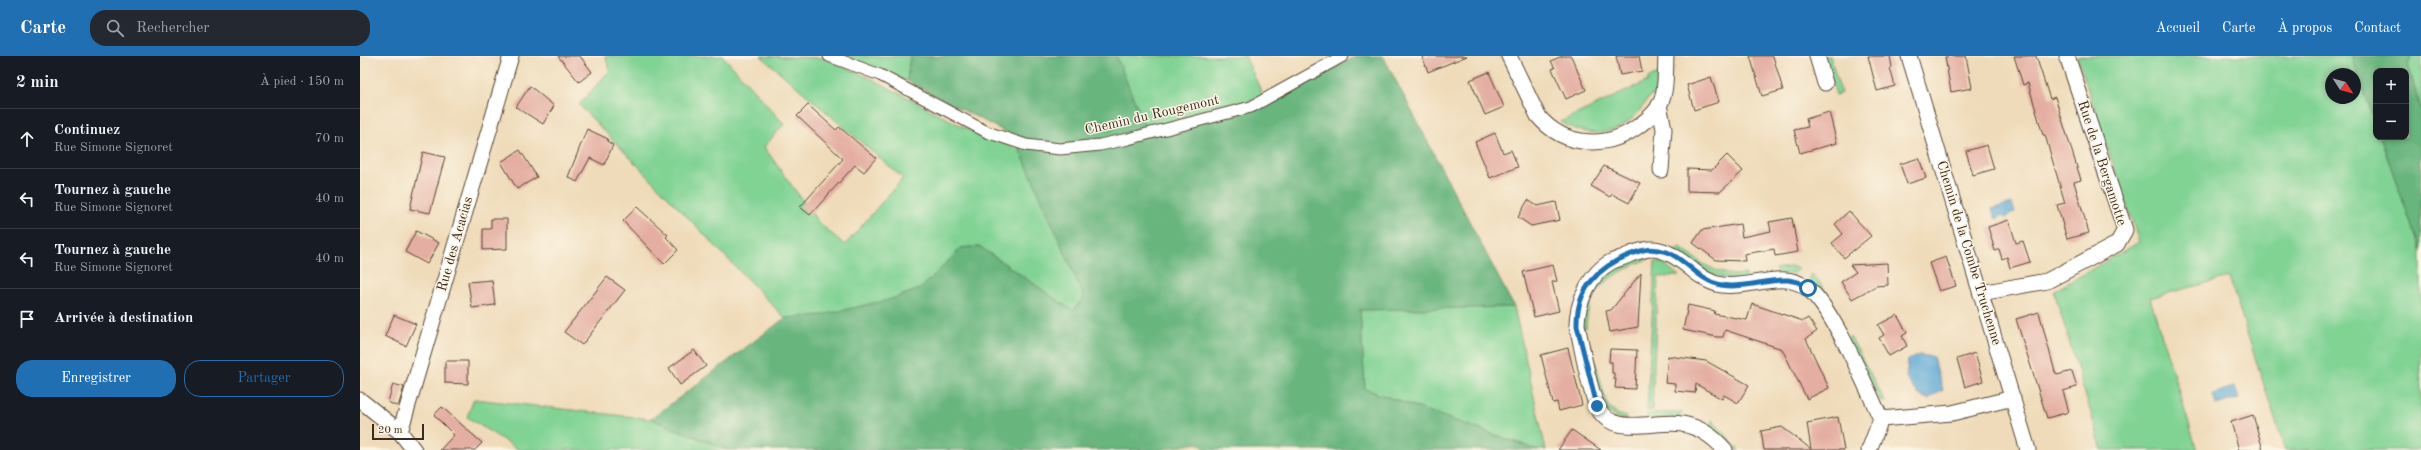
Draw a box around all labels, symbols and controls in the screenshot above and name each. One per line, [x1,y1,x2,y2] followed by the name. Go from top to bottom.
[90,10,370,46] search box
[104,17,126,39] icon: search
[20,19,66,38] text: Carte
[136,21,209,36] text: Rechercher
[2156,21,2200,35] text: Accueil
[2222,21,2255,35] text: Carte
[2277,21,2332,35] text: À propos
[2354,21,2401,35] text: Contact
[2325,68,2361,104] north arrow
[2373,68,2409,140] map controls
[2373,68,2409,104] button: +
[16,74,59,91] text: 2 min
[260,75,344,88] text: À pied · 150 m
[1083,93,1221,137] street label: Chemin du Rougemont
[2075,99,2129,227] street label: Rue de la Bergamotte
[2373,104,2409,140] button: −
[54,123,120,138] text: Continuez
[16,128,38,150] icon: ahead
[315,132,344,145] text: 70 m
[54,141,173,154] text: Rue Simone Signoret
[1934,159,2004,347] street label: Chemin de la Combe Truchenne
[54,183,171,198] text: Tournez à gauche
[16,188,38,210] icon: left
[315,192,344,205] text: 40 m
[435,195,475,293] street label: Rue des Acacias
[54,201,173,214] text: Rue Simone Signoret
[54,243,171,258] text: Tournez à gauche
[16,248,38,270] icon: left
[315,252,344,265] text: 40 m
[54,261,173,274] text: Rue Simone Signoret
[1799,279,1817,297] route start
[16,308,38,330] icon: arrive
[54,311,193,326] text: Arrivée à destination
[16,360,176,397] button: Enregistrer
[184,360,344,397] button: Partager
[1588,397,1606,415] route end
[372,422,424,441] scale bar
[378,425,403,436] text: 20 m

